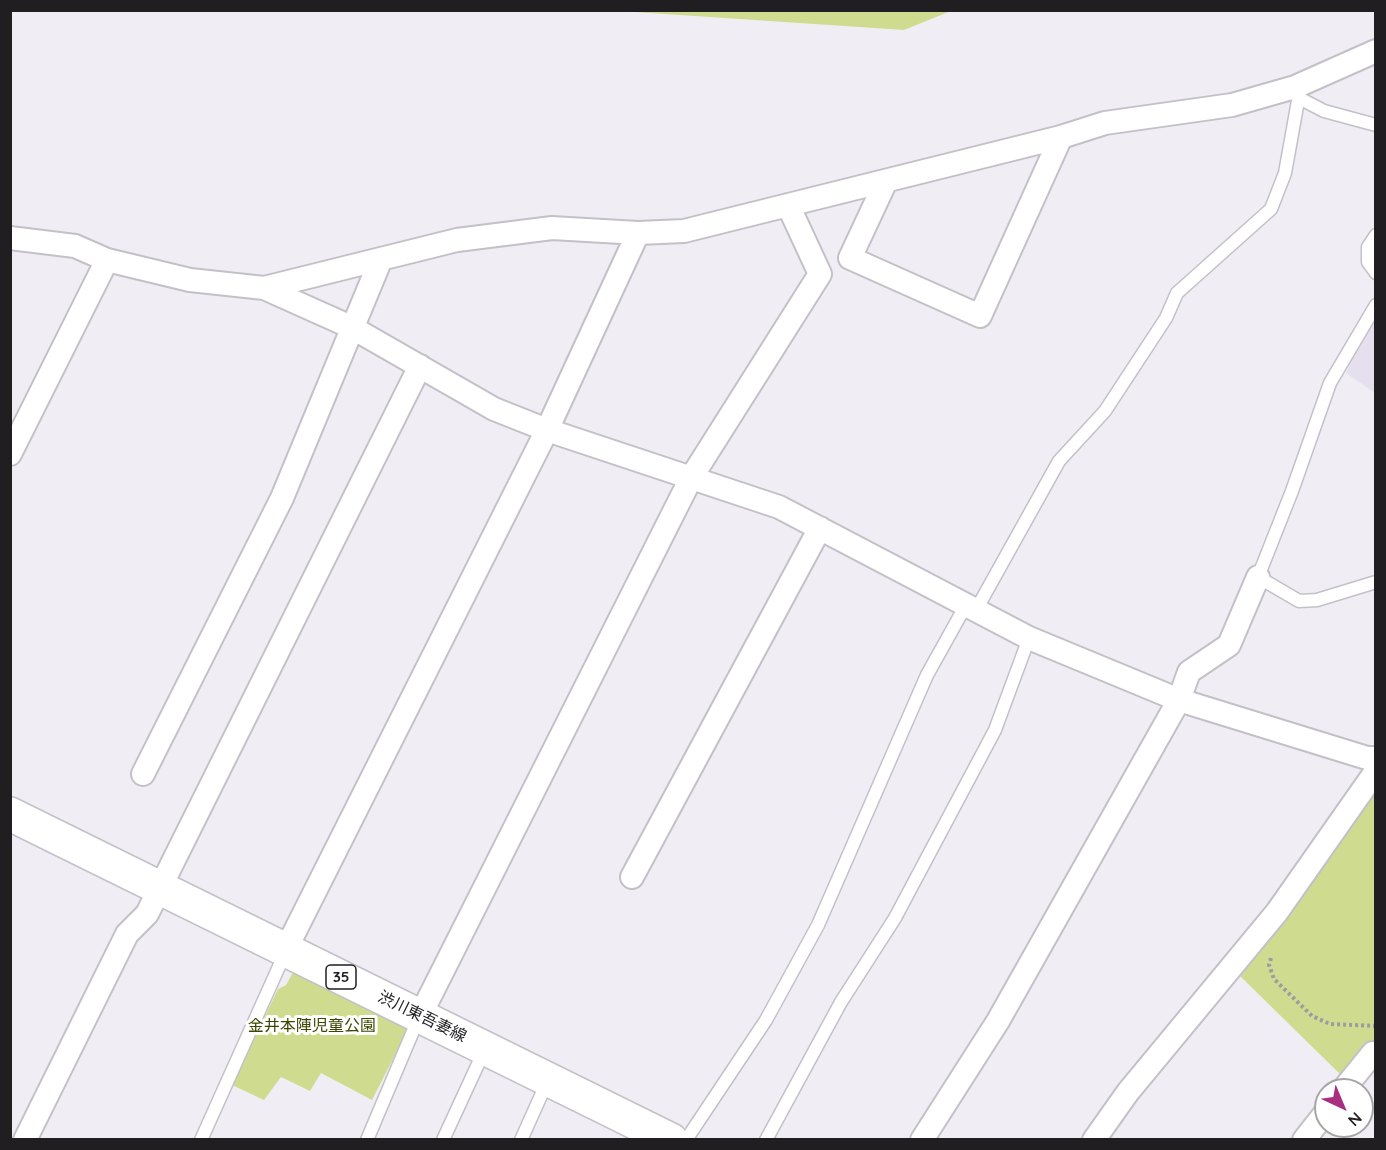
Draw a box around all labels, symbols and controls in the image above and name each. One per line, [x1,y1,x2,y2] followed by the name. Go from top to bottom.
[326,965,356,989] road number: 35
[375,987,469,1047] street label: 渋川東吾妻線
[248,1016,376,1036] park label: 金井本陣児童公園
[1314,1078,1374,1138] north arrow
[1344,1108,1366,1131] text: N

